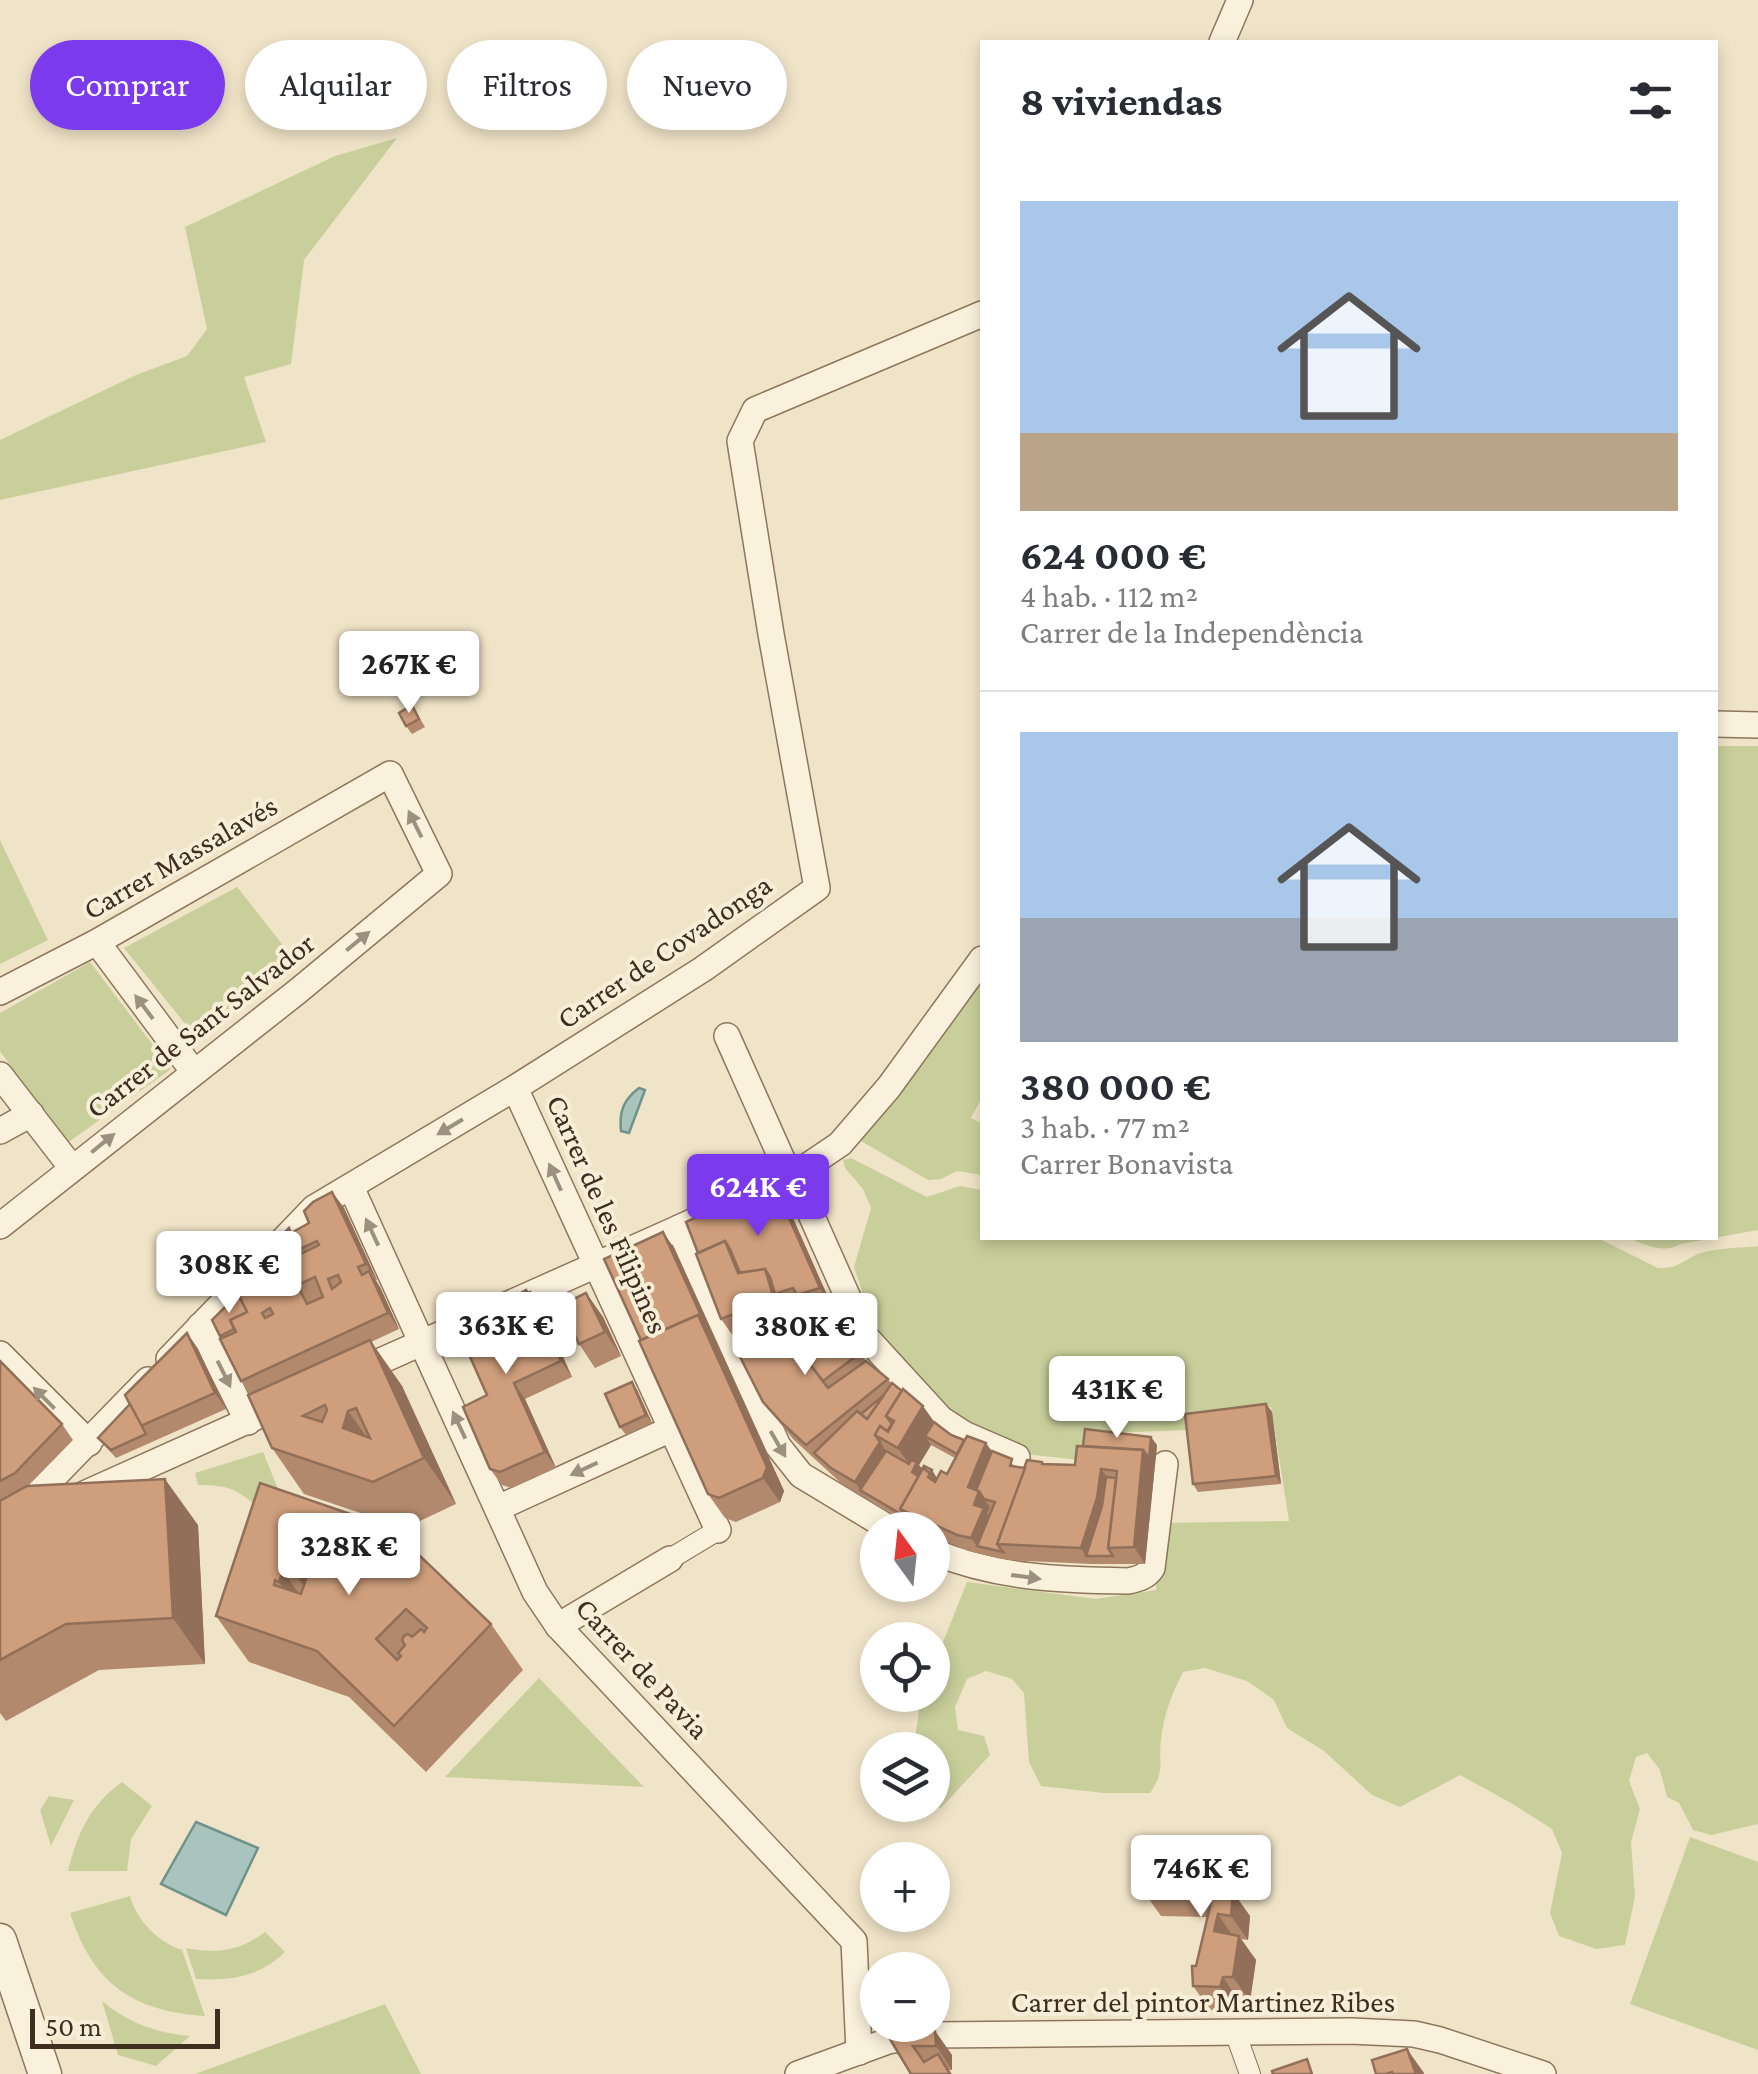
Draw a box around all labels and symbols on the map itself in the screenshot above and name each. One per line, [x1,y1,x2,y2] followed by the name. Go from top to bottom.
[328,631,490,716] pin: 267K €
[77,788,283,926] street label: Carrer Massalavés
[406,810,423,839] one-way arrow
[551,867,778,1036] street label: Carrer de Covadonga
[79,925,321,1124] street label: Carrer de Sant Salvador
[345,931,370,952] one-way arrow
[135,994,155,1020] one-way arrow
[540,1090,675,1339] street label: Carrer de les Filipines
[436,1118,464,1135] one-way arrow
[91,1133,116,1154] one-way arrow
[677,1154,839,1239] pin: 624K €
[547,1162,563,1191] one-way arrow
[363,1218,380,1247] one-way arrow
[148,1231,310,1316] pin: 308K €
[425,1292,587,1377] pin: 363K €
[724,1293,886,1378] pin: 380K €
[1036,1356,1198,1441] pin: 431K €
[215,1359,232,1388] one-way arrow
[33,1387,57,1411] one-way arrow
[451,1410,468,1439] one-way arrow
[769,1430,787,1458] one-way arrow
[569,1461,599,1477] one-way arrow
[860,1512,950,1602] north arrow
[268,1513,430,1598] pin: 328K €
[1011,1569,1042,1585] one-way arrow
[569,1591,717,1745] street label: Carrer de Pavia
[1120,1835,1282,1920] pin: 746K €
[1011,1985,1395,2019] street label: Carrer del pintor Martinez Ribes
[30,2004,220,2048] scale bar

